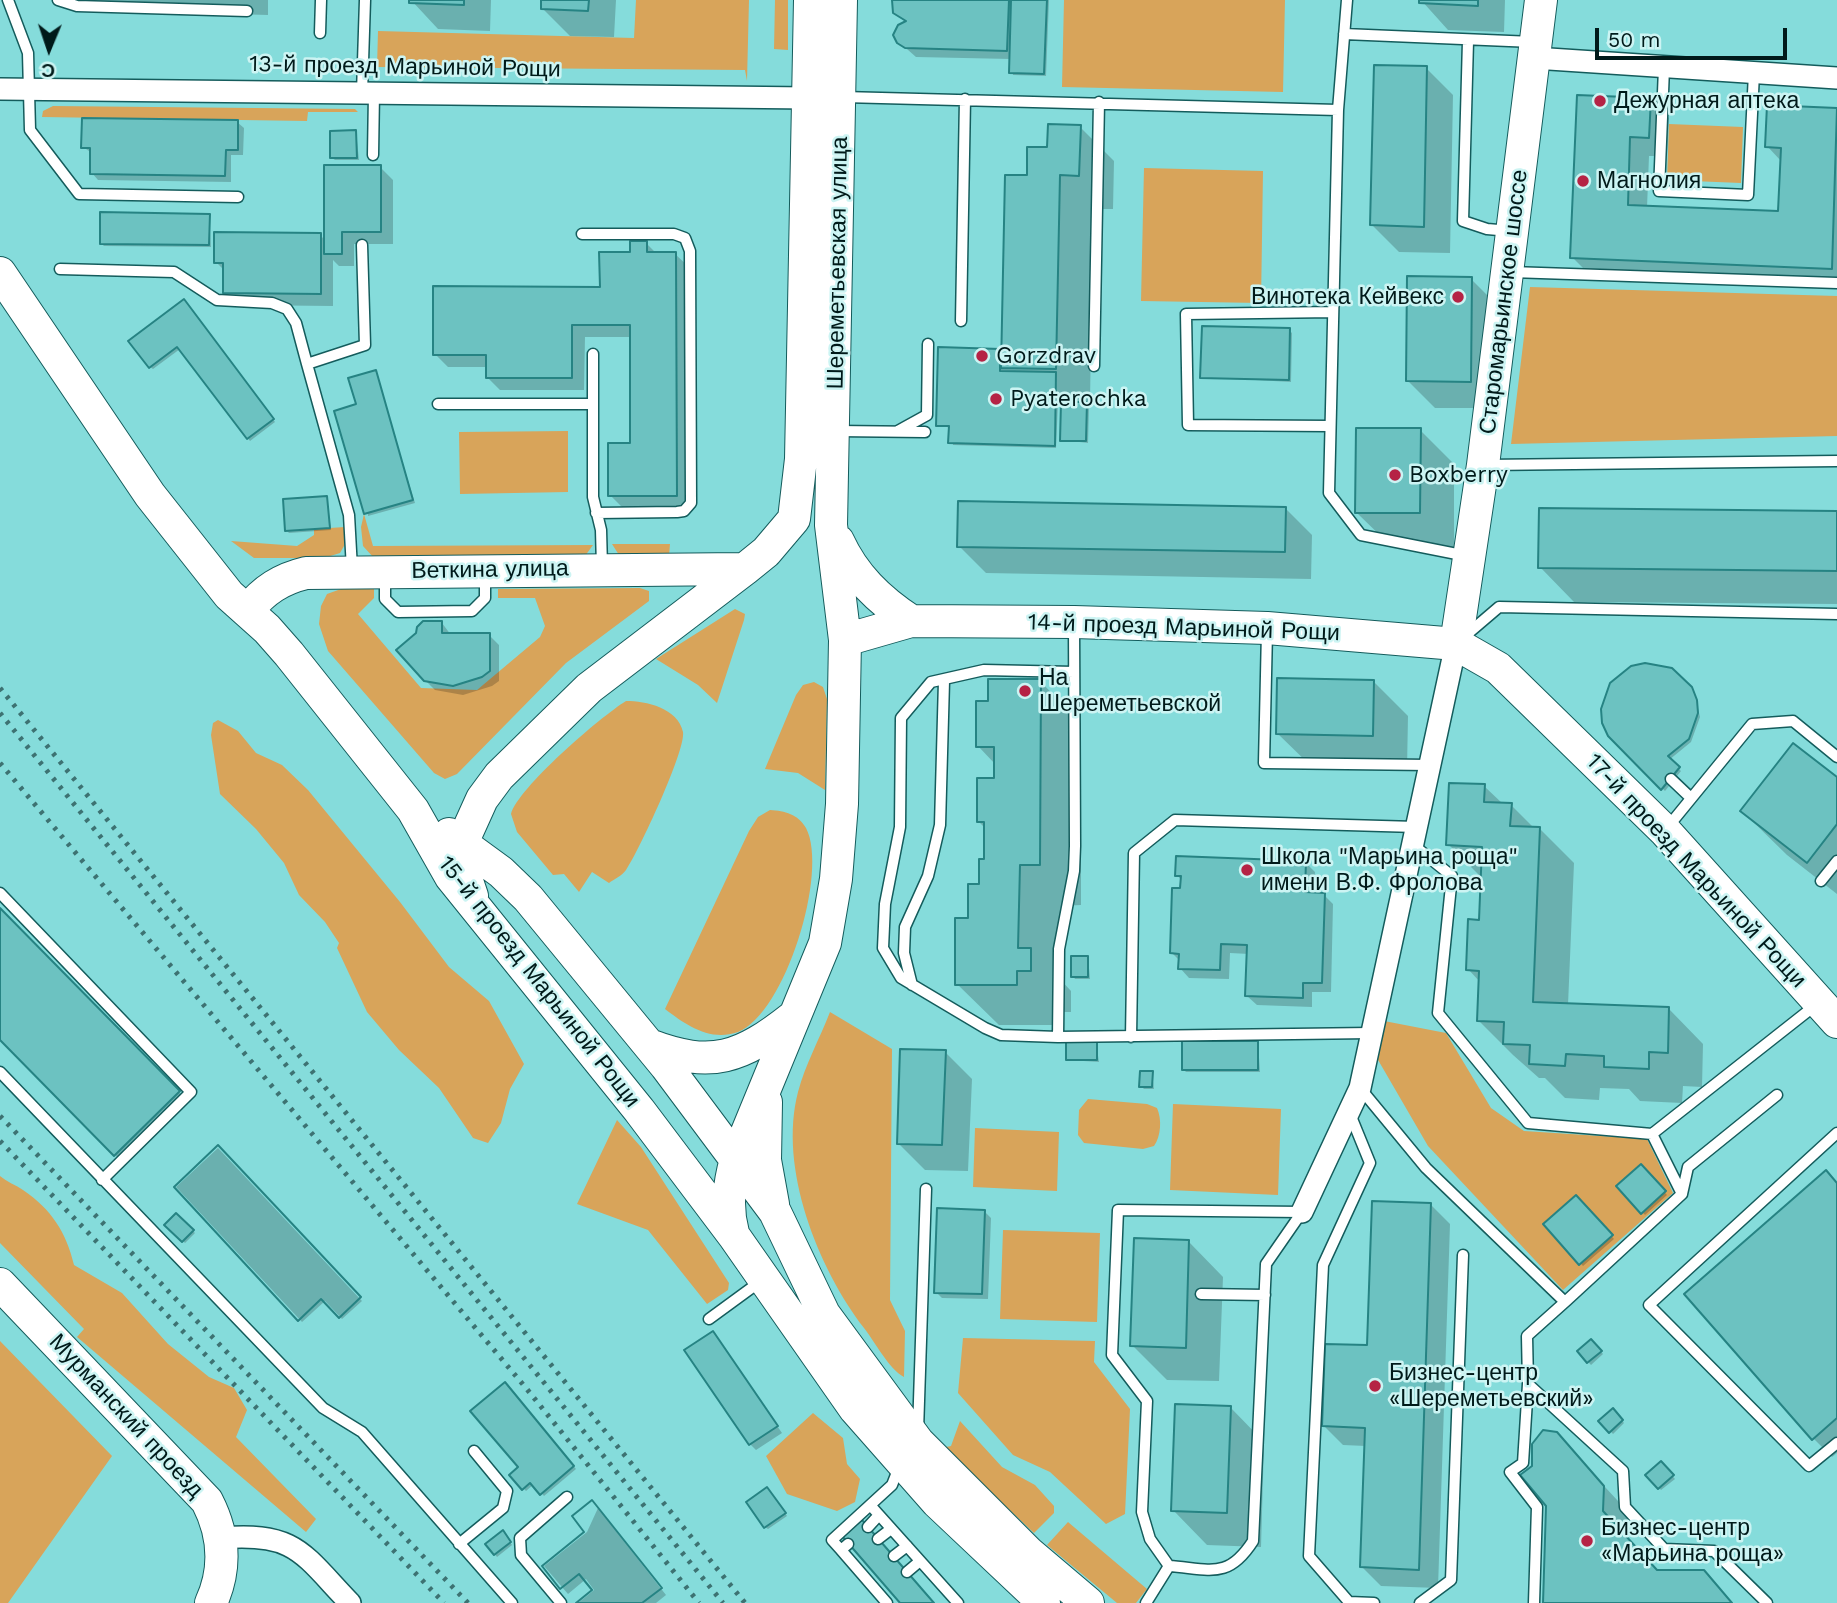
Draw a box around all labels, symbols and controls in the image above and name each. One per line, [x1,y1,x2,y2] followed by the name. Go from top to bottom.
[14,14,84,84] north arrow
[1599,14,1792,58] scale bar
[1608,27,1660,52] text: 50 m
[249,50,561,84] street label: 13-й проезд Марьиной Рощи
[41,59,56,82] text: С
[1614,87,1799,115] place label: Дежурная аптека
[1592,93,1608,109] marker: Дежурная аптека
[822,136,854,390] street label: Шереметьевская улица
[1597,167,1701,195] place label: Магнолия
[1474,168,1534,436] street label: Старомарьинское шоссе
[1575,173,1591,189] marker: Магнолия
[1251,283,1444,311] place label: Винотека Кейвекс
[1450,289,1466,305] marker: Винотека Кейвекс
[996,342,1096,370] place label: Gorzdrav
[974,348,990,364] marker: Gorzdrav
[1010,385,1147,413] place label: Pyaterochka
[988,391,1004,407] marker: Pyaterochka
[1409,461,1508,489] place label: Boxberry
[1387,467,1403,483] marker: Boxberry
[411,555,569,585] street label: Веткина улица
[1028,609,1340,647] street label: 14-й проезд Марьиной Рощи
[1039,664,1221,718] place label: На Шереметьевской
[1017,683,1033,699] marker: На Шереметьевской
[1580,748,1812,994] street label: 17-й проезд Марьиной Рощи
[1261,843,1518,897] place label: Школа "Марьина роща" имени В.Ф. Фролова
[432,851,646,1113] street label: 15-й проезд Марьиной Рощи
[1239,862,1255,878] marker: Школа "Марьина роща" имени В.Ф. Фролова
[43,1328,209,1504] street label: Мурманский проезд
[1389,1359,1593,1413] place label: Бизнес-центр «Шереметьевский»
[1367,1378,1383,1394] marker: Бизнес-центр «Шереметьевский»
[1601,1514,1784,1568] place label: Бизнес-центр «Марьина роща»
[1579,1533,1595,1549] marker: Бизнес-центр «Марьина роща»

